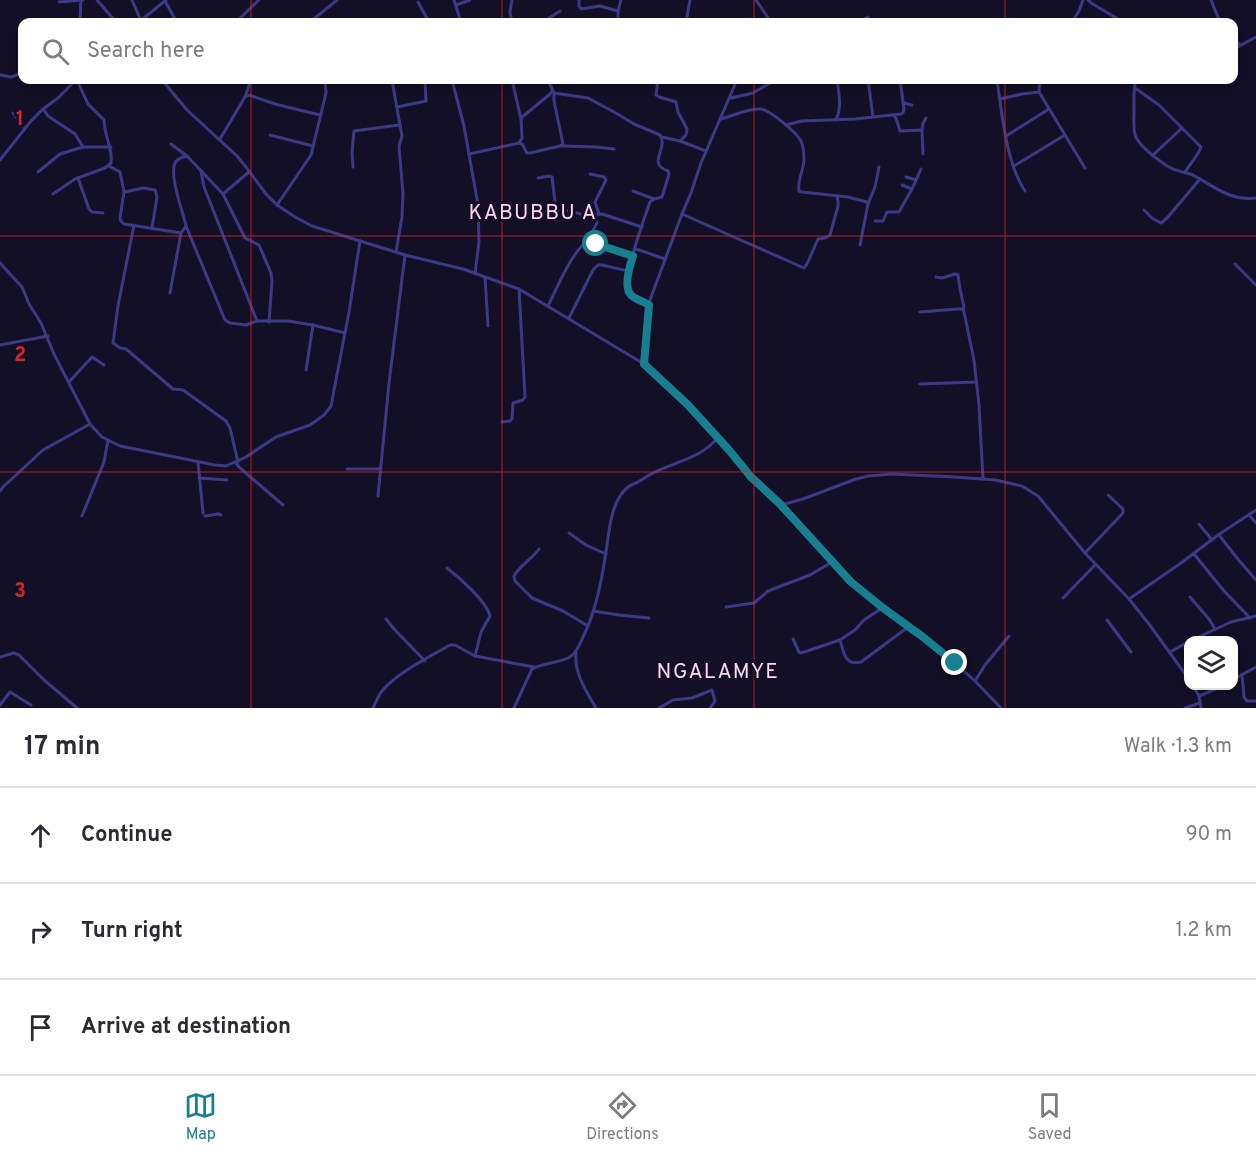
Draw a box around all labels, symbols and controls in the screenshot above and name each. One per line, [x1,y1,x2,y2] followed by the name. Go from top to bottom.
[18,18,1238,84] search box
[39,35,72,68] icon: search
[87,38,205,65] text: Search here
[16,107,24,133] text: 1
[468,200,598,227] district label: KABUBBU A
[582,230,608,256] route start
[14,343,26,369] text: 2
[14,579,26,605] text: 3
[1184,636,1238,690] map controls
[1184,636,1238,690] button: layers
[941,649,967,675] route end
[657,659,779,686] district label: NGALAMYE
[24,731,100,764] text: 17 min
[1124,734,1232,760] text: Walk · 1.3 km
[24,819,57,852] icon: ahead
[81,822,172,849] text: Continue
[1186,822,1232,848] text: 90 m
[24,915,57,948] icon: right
[81,918,183,945] text: Turn right
[1176,918,1232,944] text: 1.2 km
[24,1011,57,1044] icon: arrive
[81,1014,291,1041] text: Arrive at destination
[184,1089,217,1145] tab: Map
[586,1089,659,1145] tab: Directions
[1028,1089,1072,1145] tab: Saved

